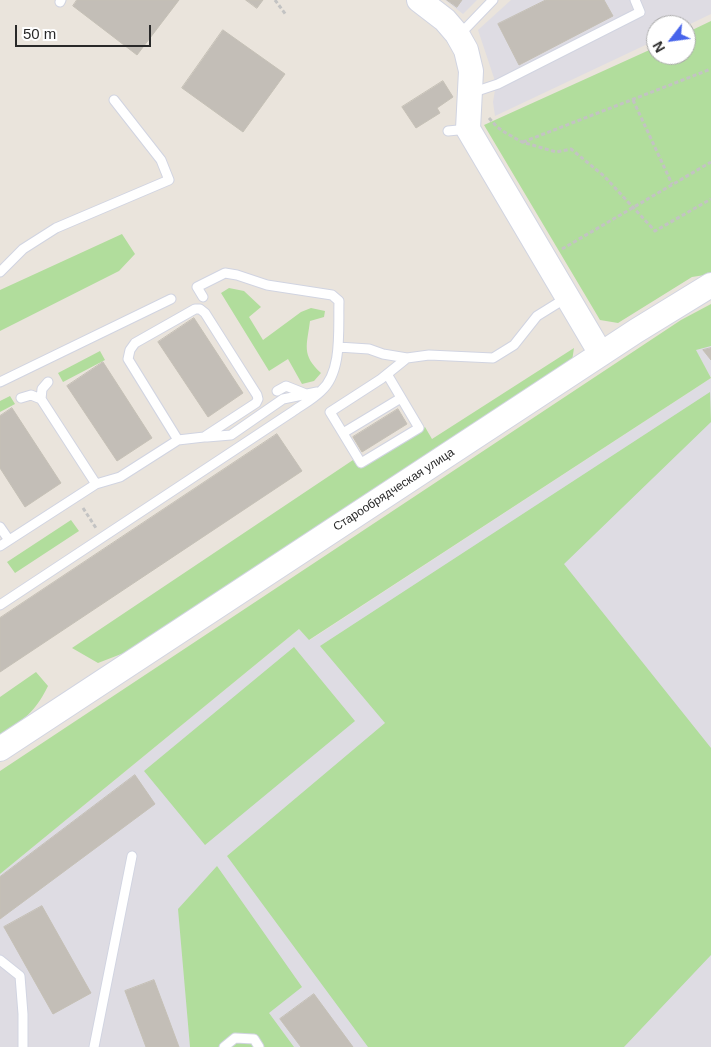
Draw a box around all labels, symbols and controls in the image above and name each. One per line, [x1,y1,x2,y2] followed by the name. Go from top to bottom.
[18,15,154,47] scale bar
[646,15,696,65] north arrow
[23,25,56,42] text: 50 m
[649,39,668,55] text: N
[331,445,457,535] street label: Старообрядческая улица

